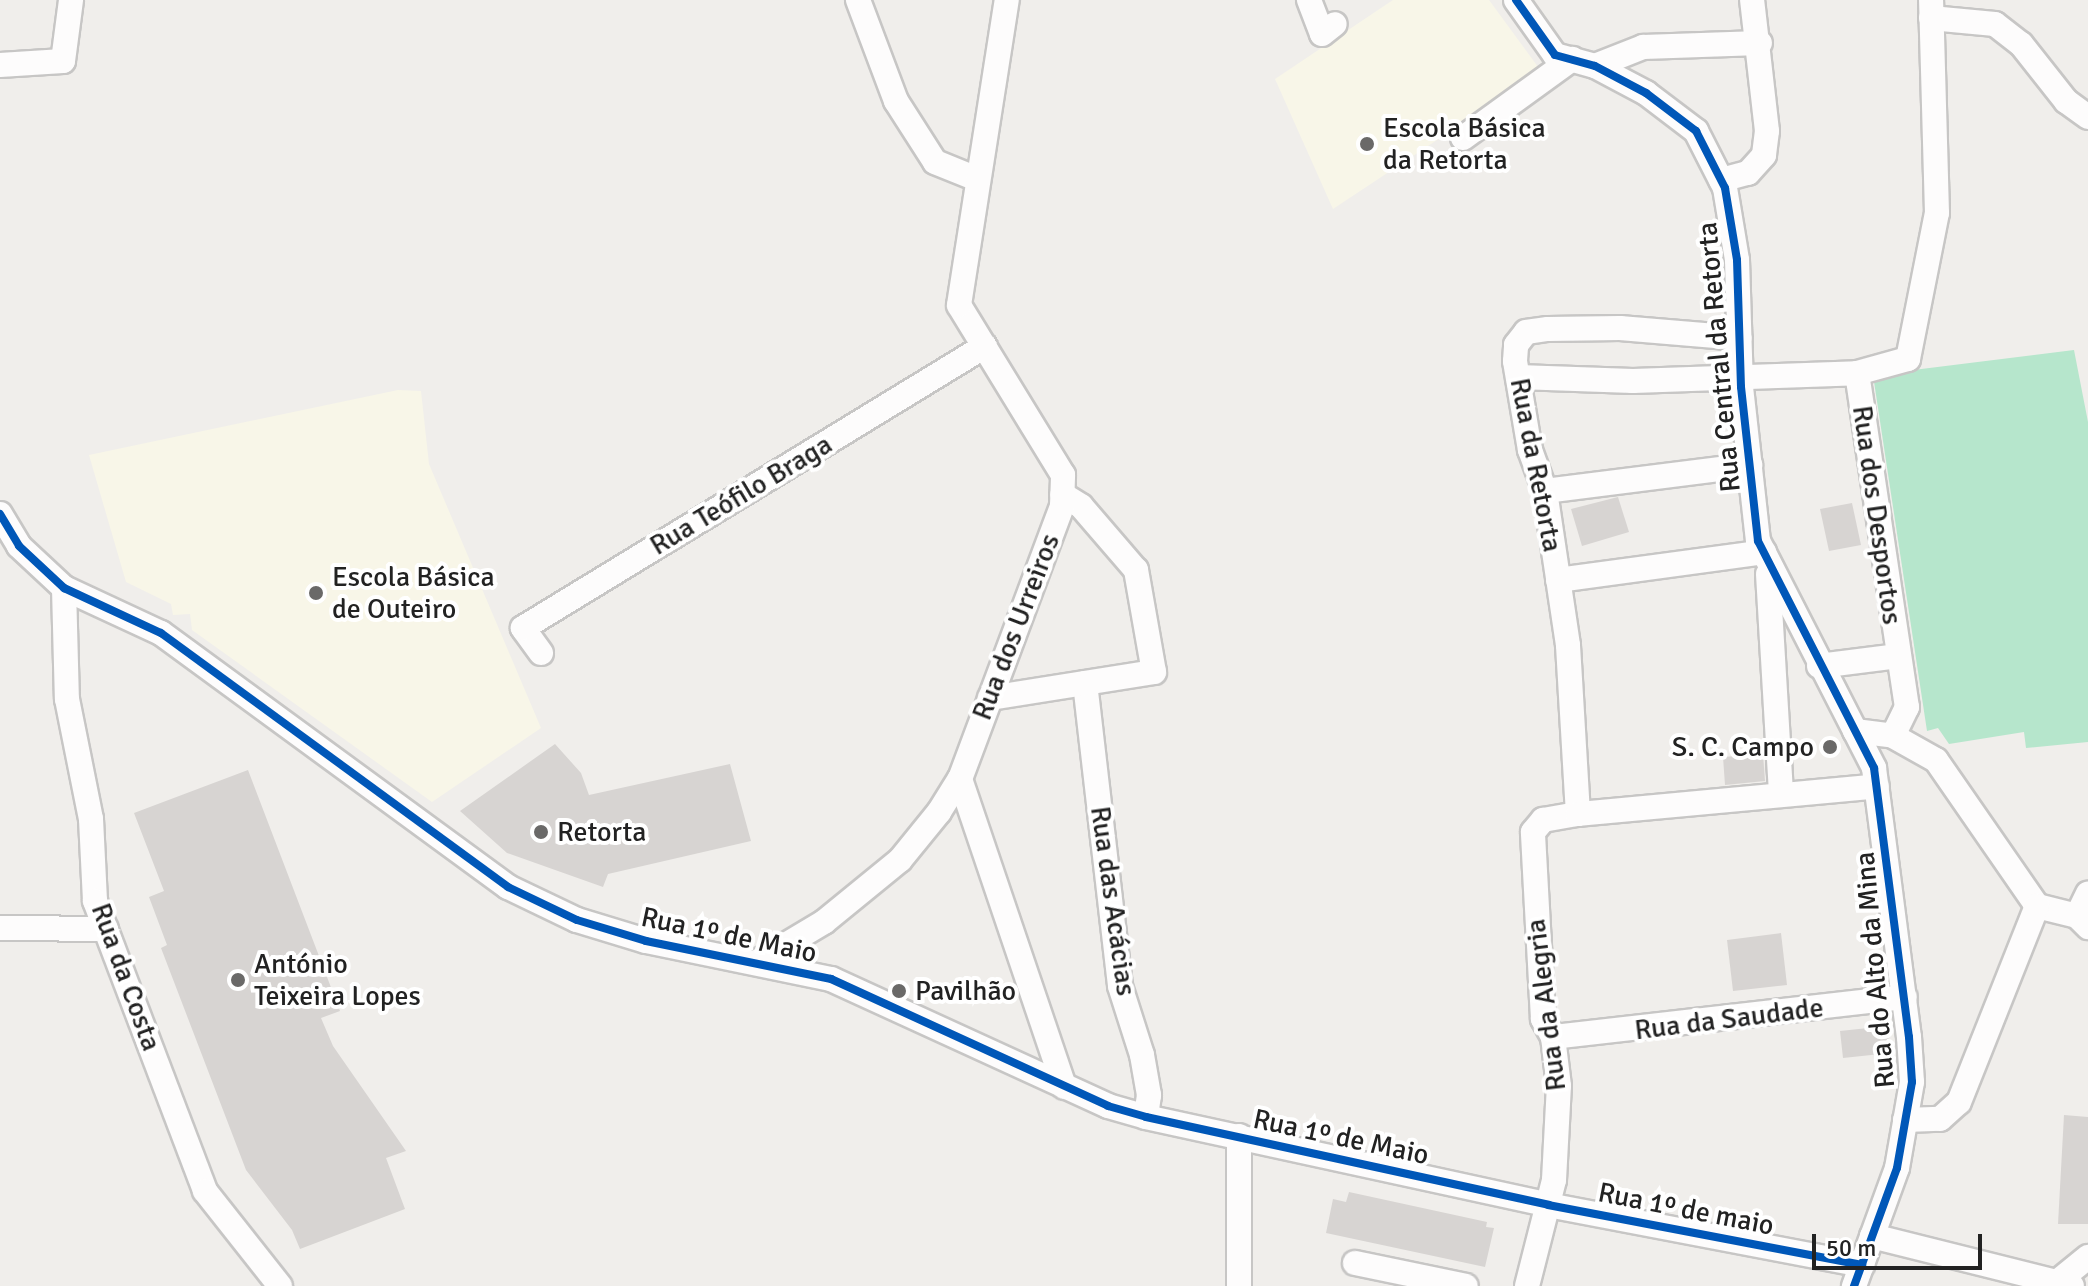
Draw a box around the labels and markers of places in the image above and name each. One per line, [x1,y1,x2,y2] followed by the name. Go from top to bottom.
[1383,111,1546,177] place label: Escola Básica da Retorta
[1358,135,1376,153] marker: Escola Básica da Retorta
[332,560,495,626] place label: Escola Básica de Outeiro
[307,584,325,602] marker: Escola Básica de Outeiro
[1672,730,1814,764] place label: S. C. Campo
[1821,738,1839,756] marker: S. C. Campo
[557,815,646,849] place label: Retorta
[532,823,550,841] marker: Retorta
[254,947,421,1013] place label: António Teixeira Lopes
[229,971,247,989] marker: António Teixeira Lopes
[915,974,1016,1008] place label: Pavilhão
[890,982,908,1000] marker: Pavilhão

